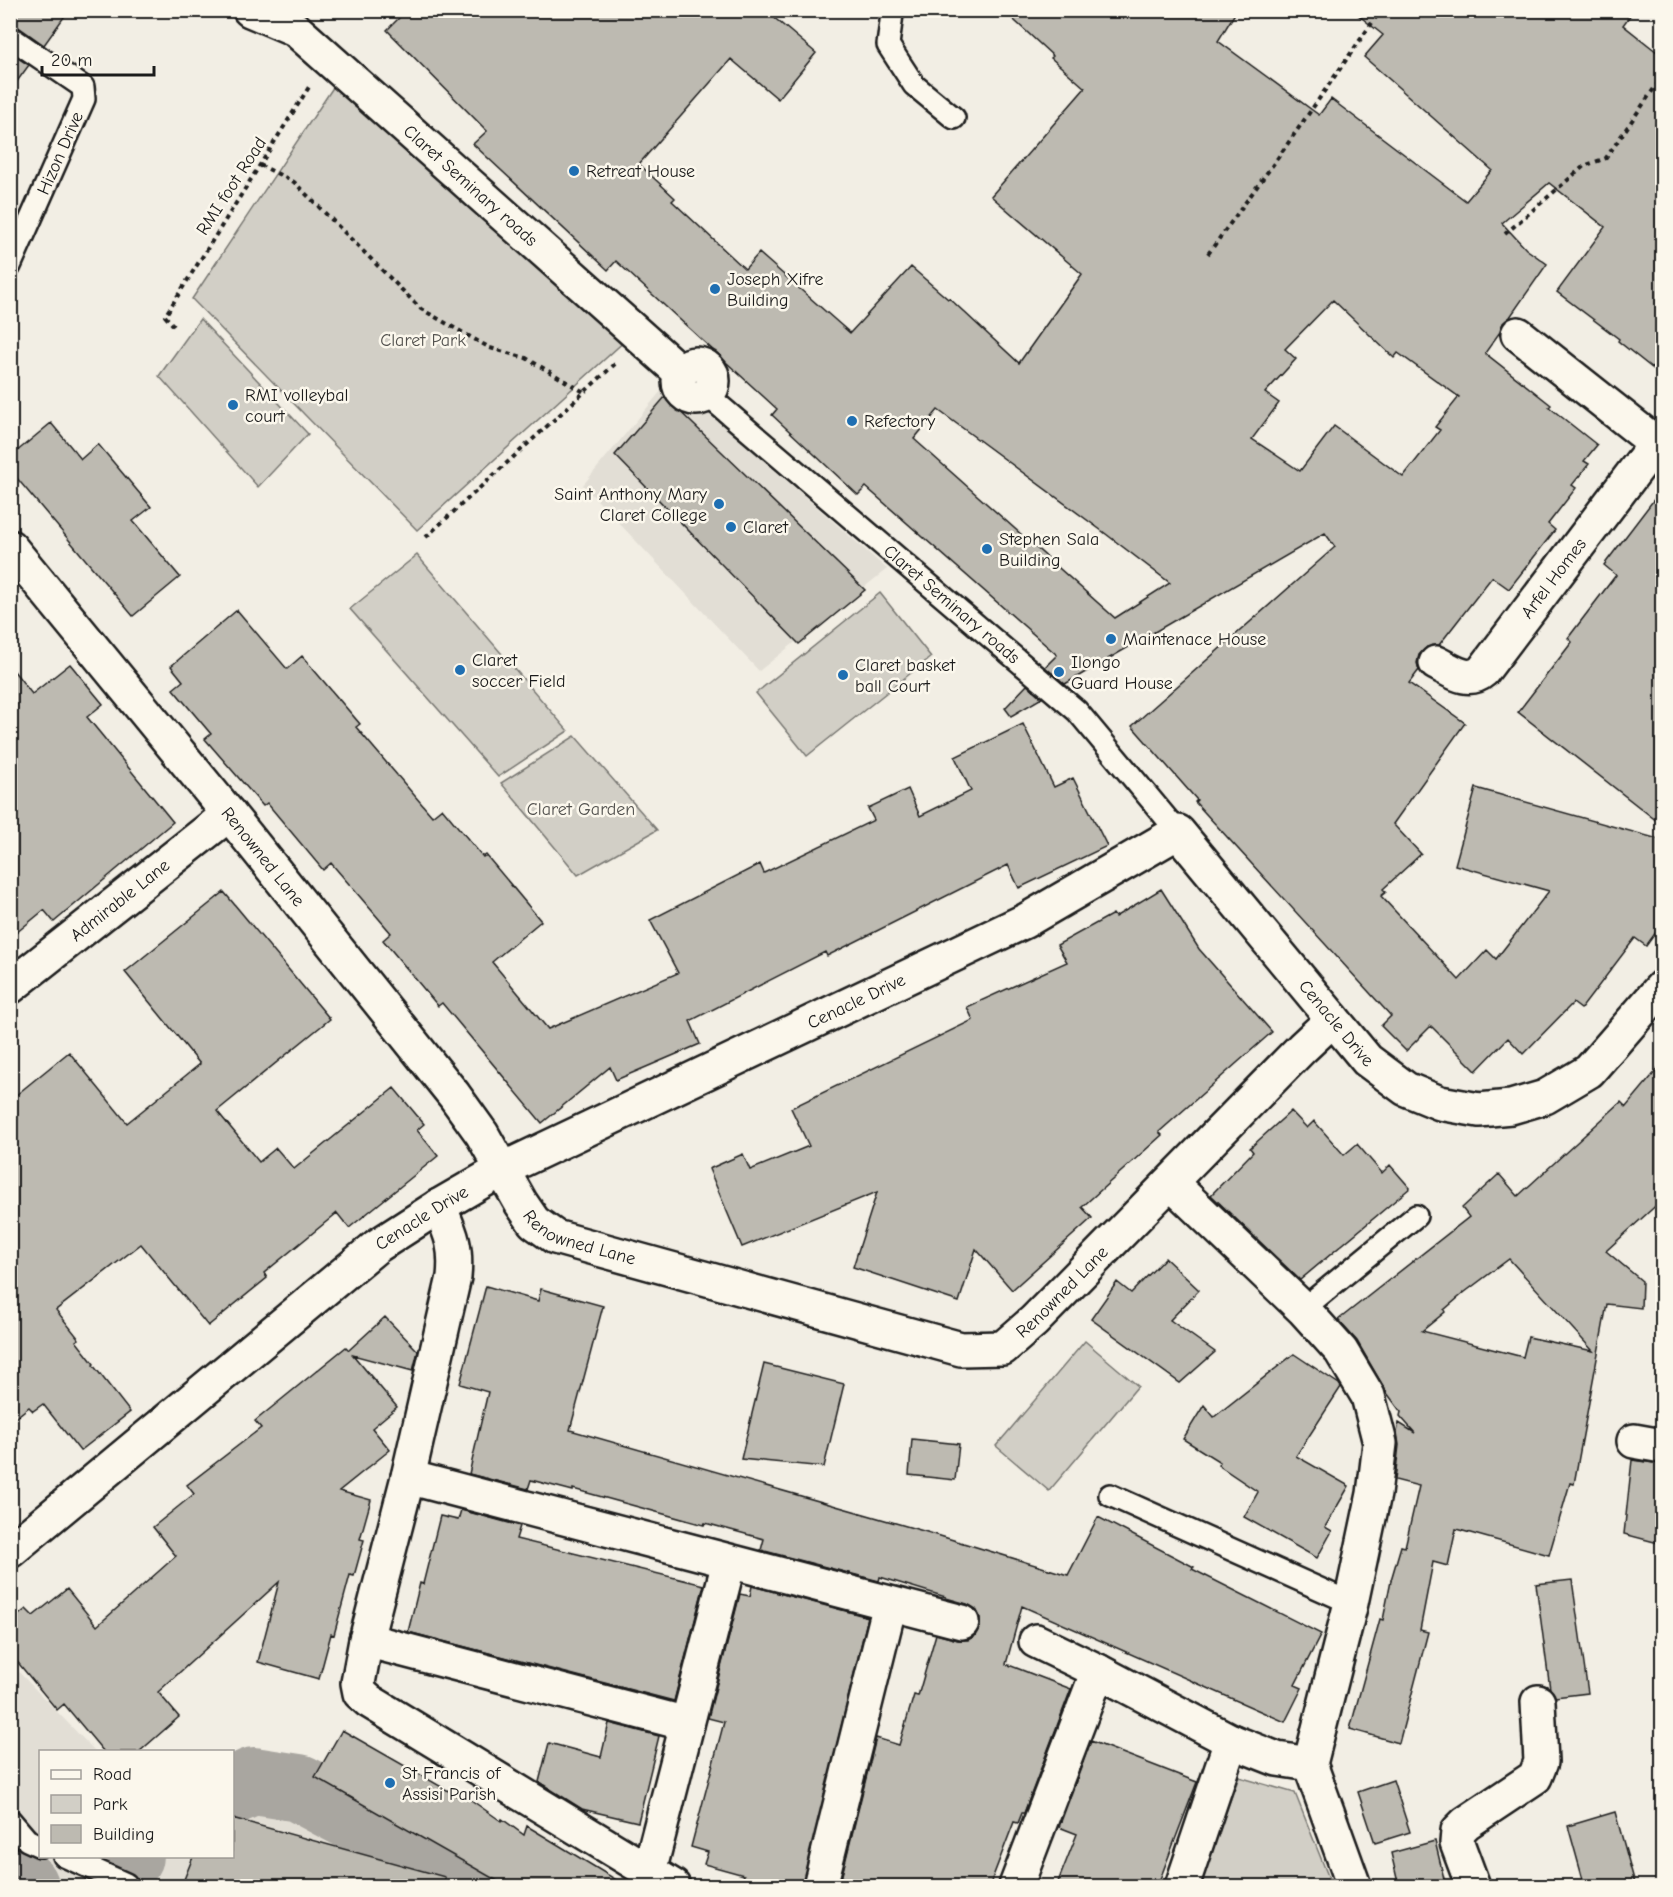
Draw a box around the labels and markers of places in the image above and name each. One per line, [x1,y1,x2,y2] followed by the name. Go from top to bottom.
[586,161,695,182] place label: Retreat House
[567,164,581,178] marker: Retreat House
[727,269,824,311] place label: Joseph Xifre Building
[708,282,722,296] marker: Joseph Xifre Building
[245,385,348,427] place label: RMI volleybal court
[226,398,240,412] marker: RMI volleybal court
[864,411,936,432] place label: Refectory
[845,414,859,428] marker: Refectory
[554,484,708,526] place label: Saint Anthony Mary Claret College
[712,497,726,511] marker: Saint Anthony Mary Claret College
[743,517,789,538] place label: Claret
[724,520,738,534] marker: Claret
[999,529,1099,571] place label: Stephen Sala Building
[980,542,994,556] marker: Stephen Sala Building
[1123,629,1266,650] place label: Maintenace House
[1104,632,1118,646] marker: Maintenace House
[472,650,565,692] place label: Claret soccer Field
[1071,652,1173,694] place label: Ilongo Guard House
[855,655,956,697] place label: Claret basket ball Court
[453,663,467,677] marker: Claret soccer Field
[1052,665,1066,679] marker: Ilongo Guard House
[836,668,850,682] marker: Claret basket ball Court
[402,1763,501,1805] place label: St Francis of Assisi Parish
[383,1776,397,1790] marker: St Francis of Assisi Parish

